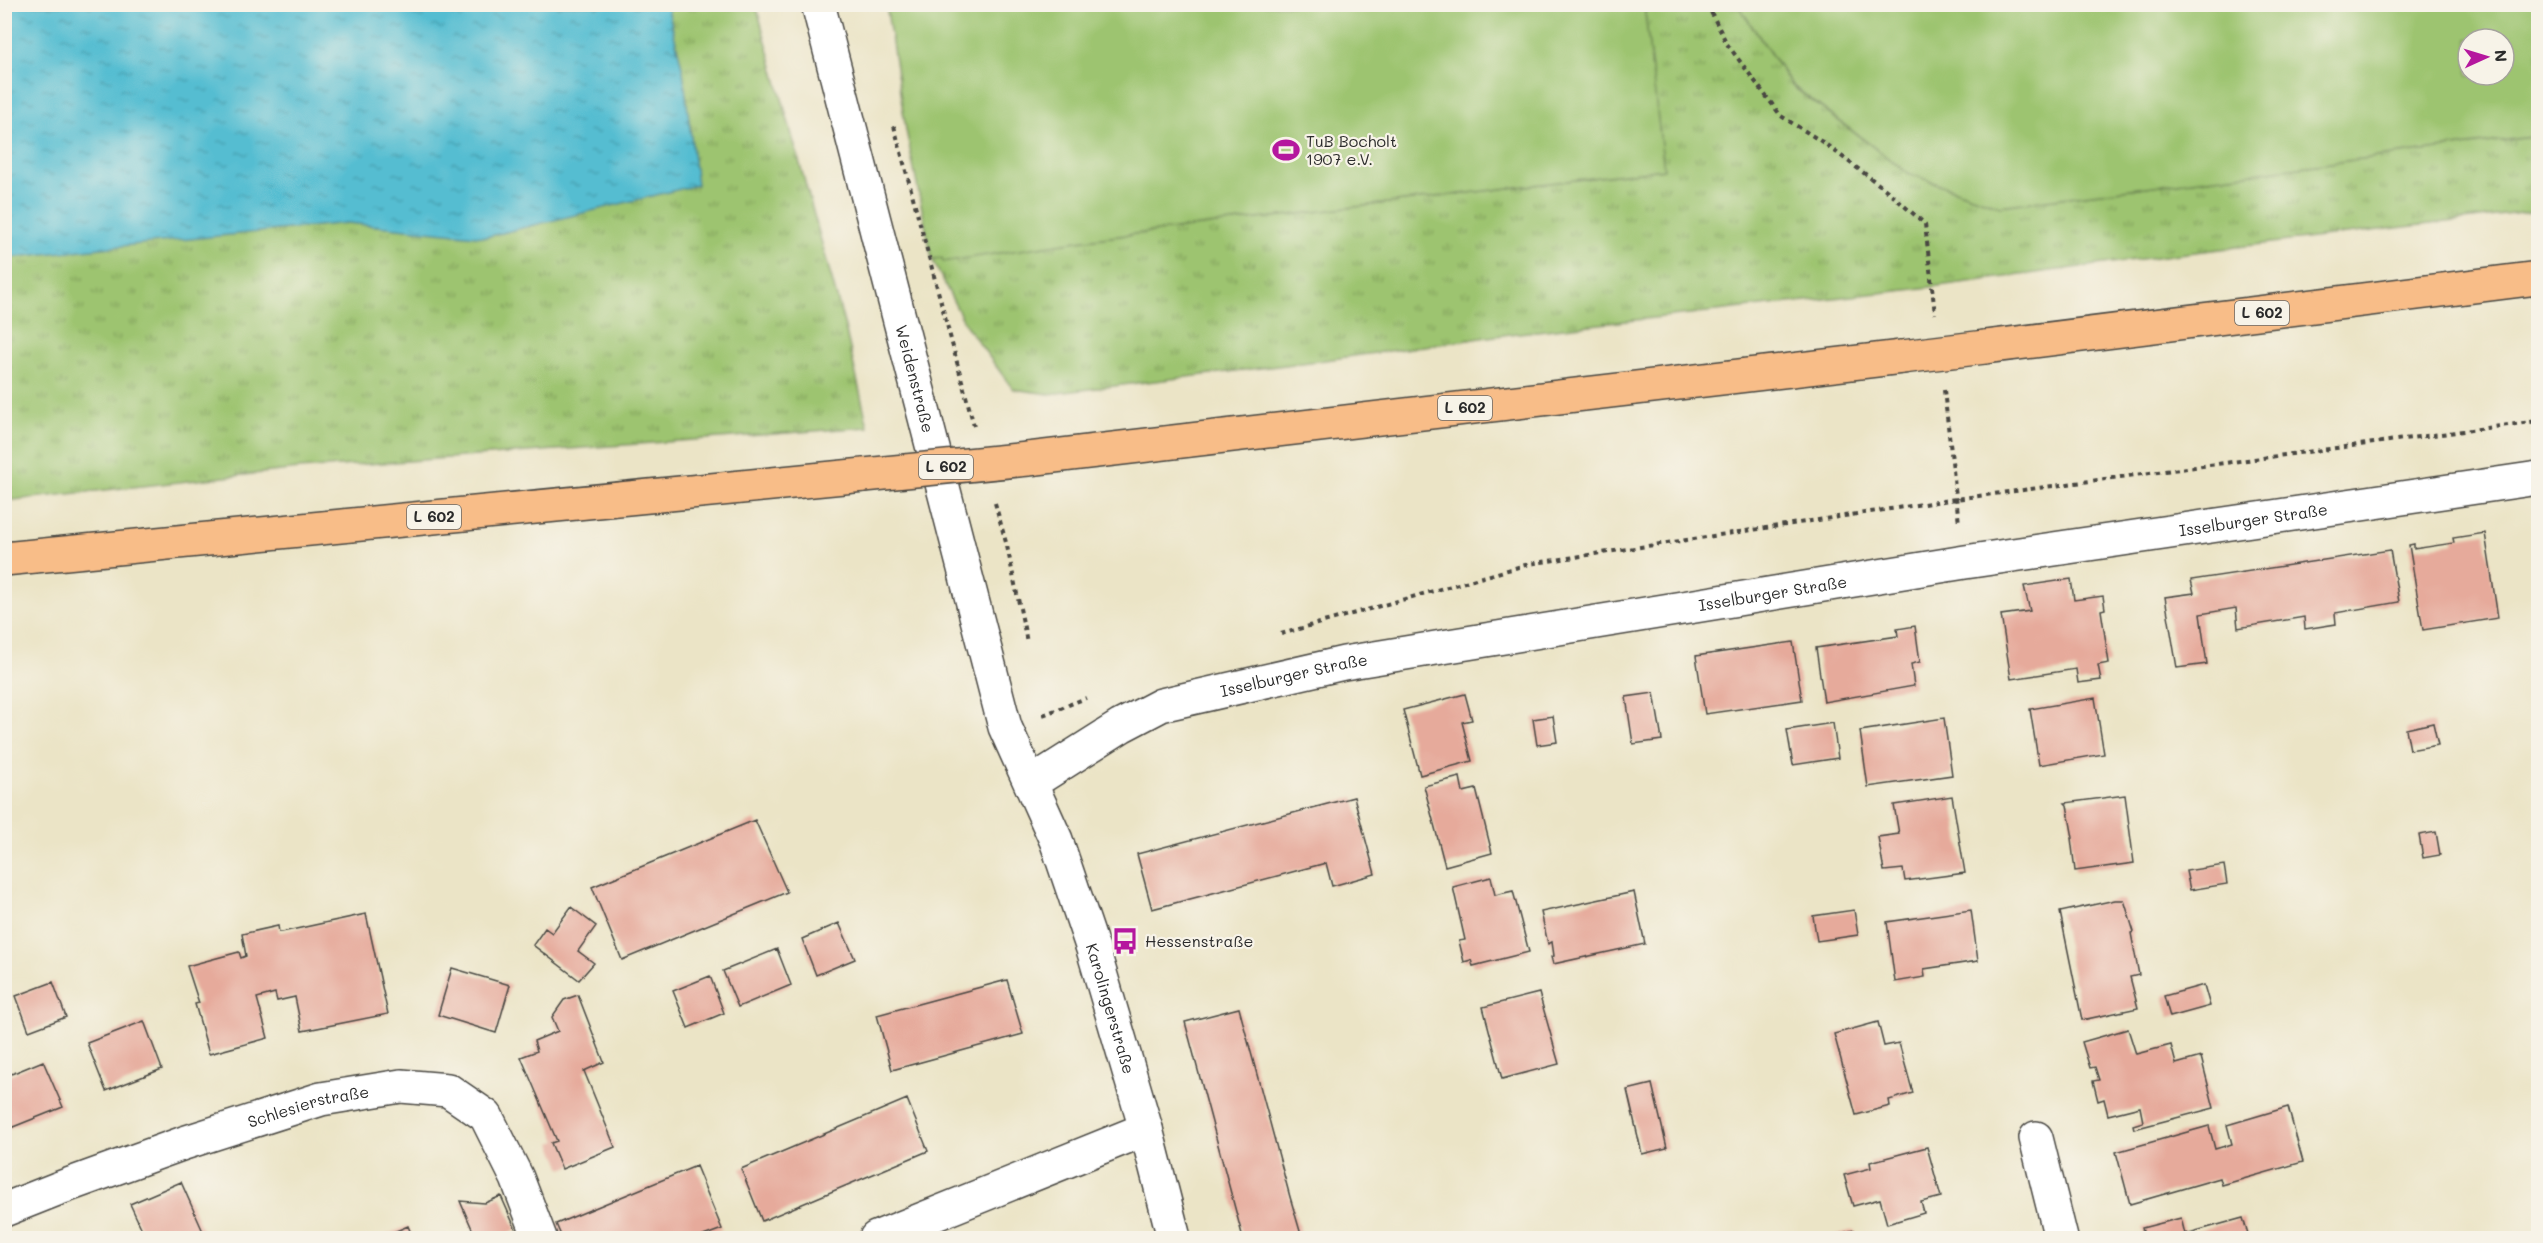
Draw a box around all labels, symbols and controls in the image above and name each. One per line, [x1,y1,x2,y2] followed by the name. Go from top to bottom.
[2456,27,2516,87] north arrow
[2491,49,2512,63] text: N
[1306,130,1397,169] place label: TuB Bocholt 1907 e.V.
[1271,135,1301,165] sports icon: TuB Bocholt 1907 e.V.
[2235,301,2289,325] road number: L 602
[891,322,939,435] street label: Weidenstraße
[1438,396,1492,420] road number: L 602
[919,455,973,479] road number: L 602
[2177,498,2329,541] street label: Isselburger Straße
[407,505,461,529] road number: L 602
[1697,570,1849,615] street label: Isselburger Straße
[1218,648,1369,701] street label: Isselburger Straße
[1110,926,1140,956] bus stop icon: Hessenstraße
[1145,930,1254,951] place label: Hessenstraße
[1082,940,1140,1076] street label: Karolingerstraße
[245,1080,370,1132] street label: Schlesierstraße

